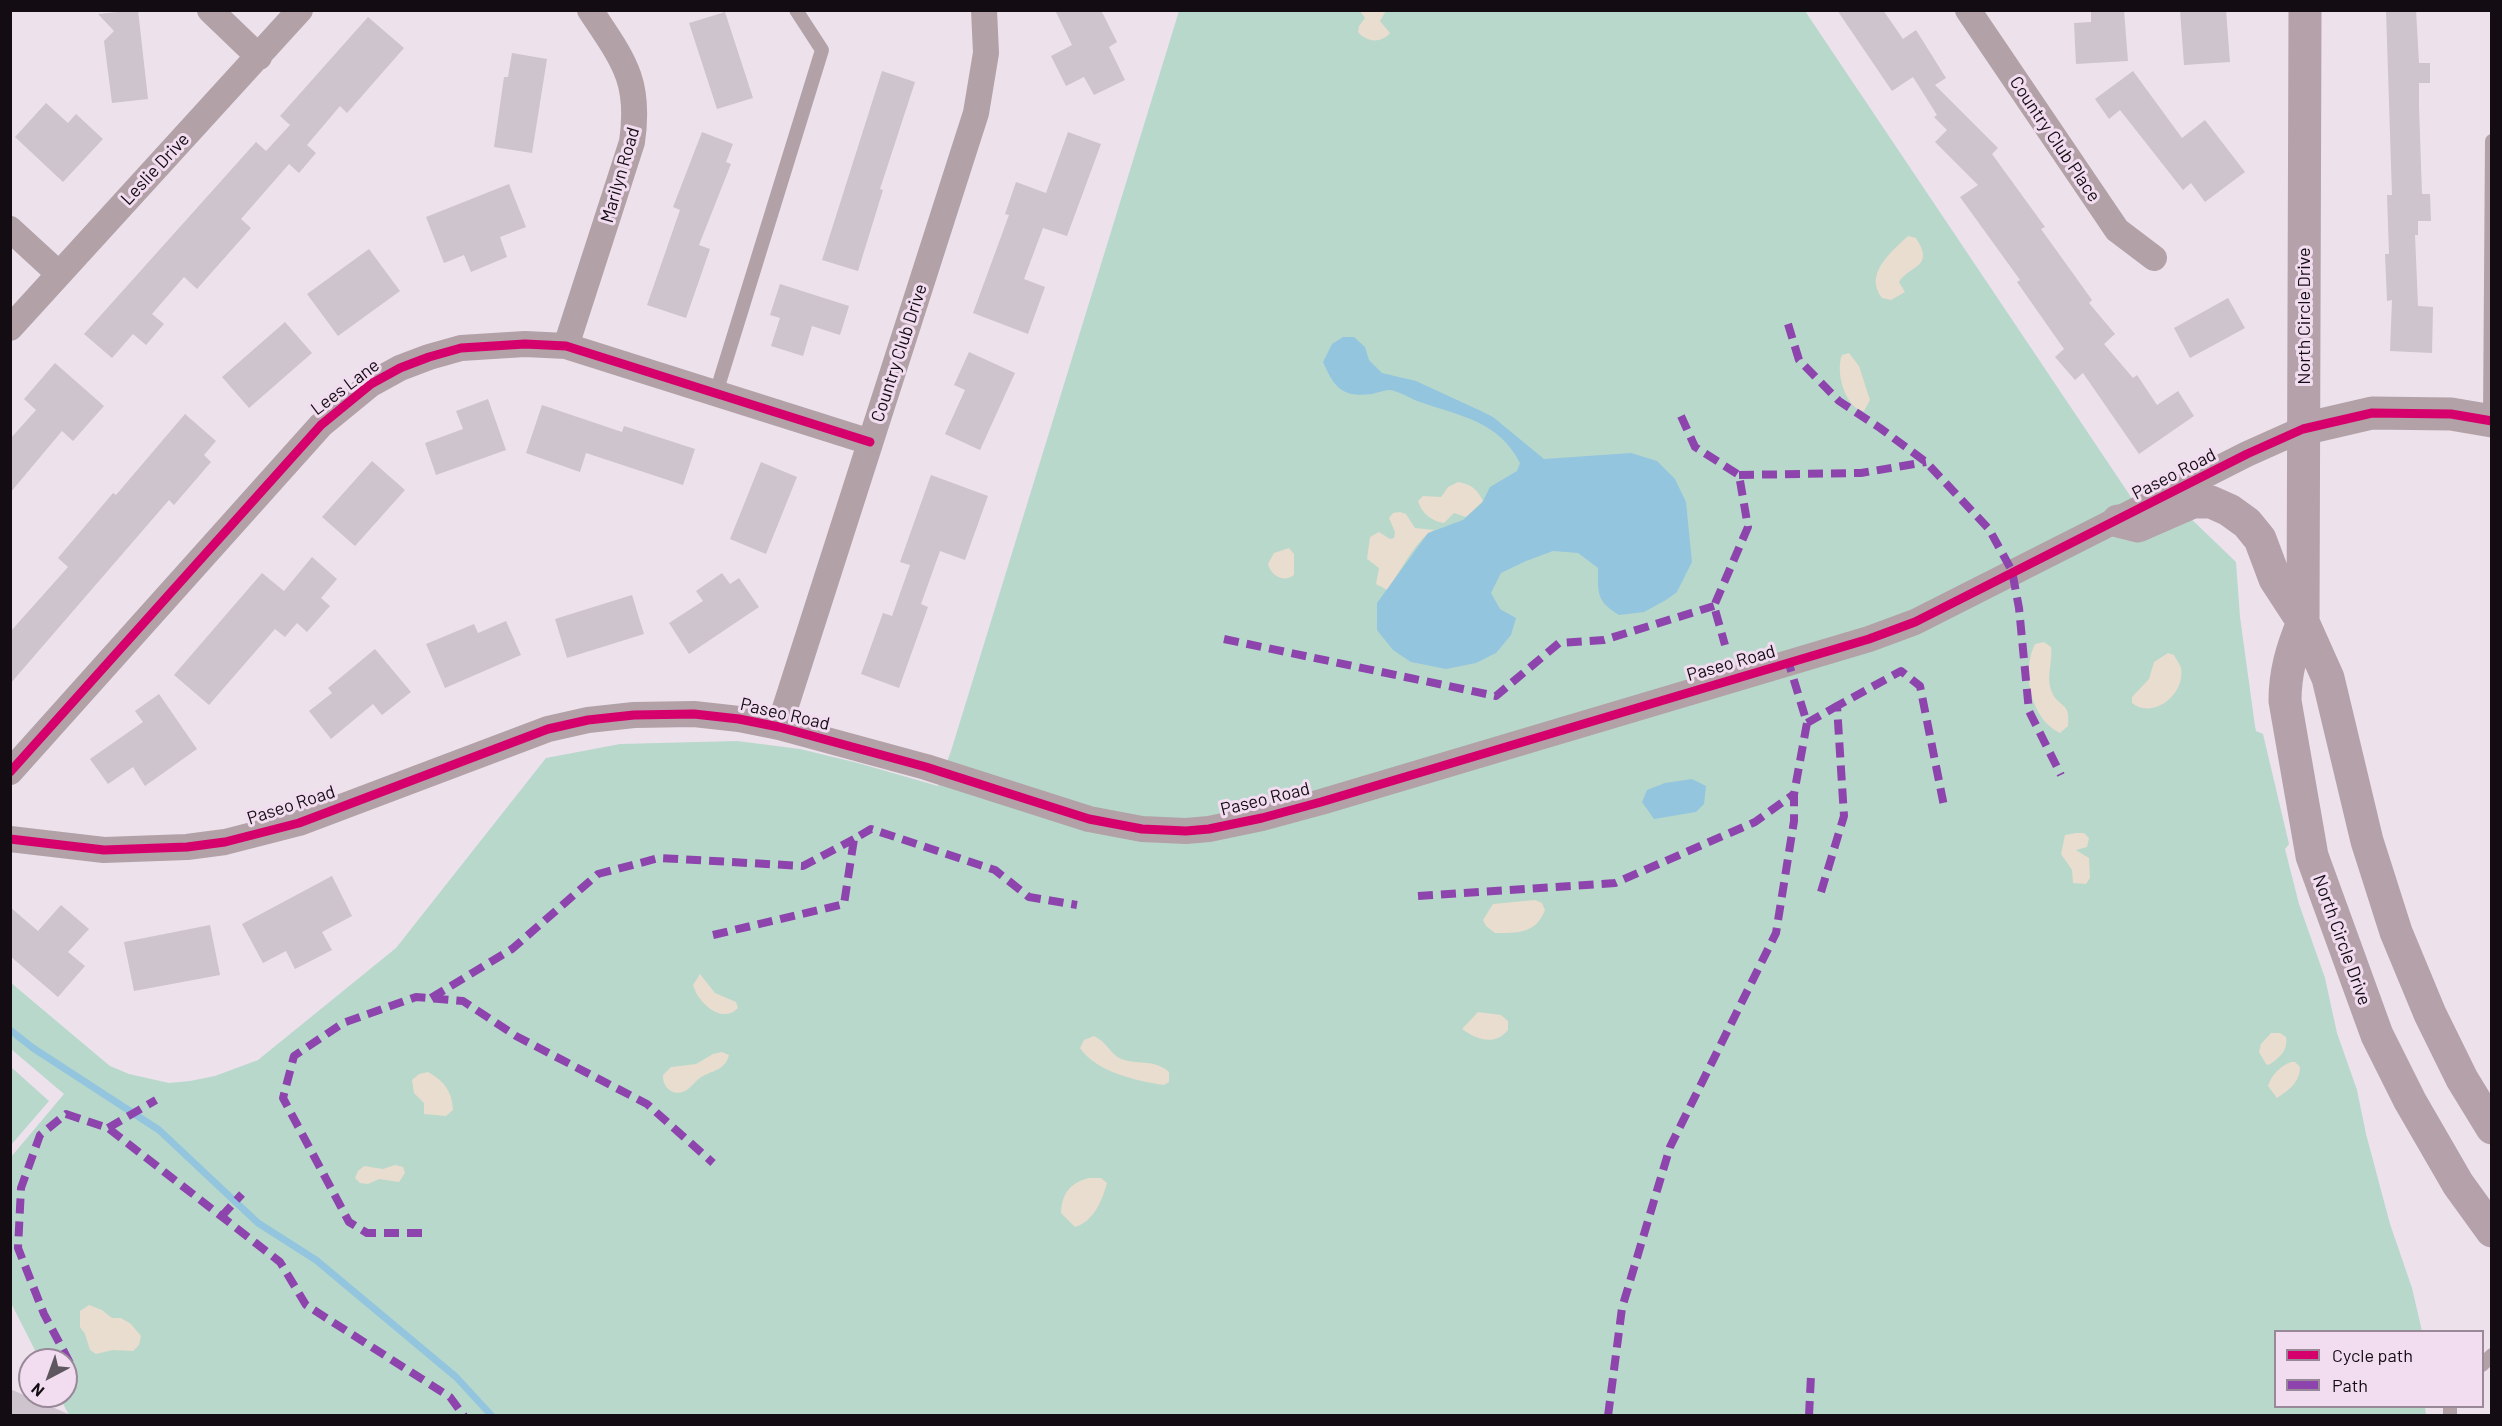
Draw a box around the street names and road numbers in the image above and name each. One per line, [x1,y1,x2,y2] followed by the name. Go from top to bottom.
[2005,72,2105,206] street label: Country Club Place
[596,125,644,225] street label: Marilyn Road
[116,129,194,209] street label: Leslie Drive
[2293,247,2315,385] street label: North Circle Drive
[867,281,931,425] street label: Country Club Drive
[307,354,383,420] street label: Lees Lane
[2128,444,2220,504] street label: Paseo Road
[1684,640,1778,686] street label: Paseo Road
[738,693,832,735] street label: Paseo Road
[1218,777,1312,821] street label: Paseo Road
[244,781,338,829] street label: Paseo Road
[2308,872,2376,1008] street label: North Circle Drive

